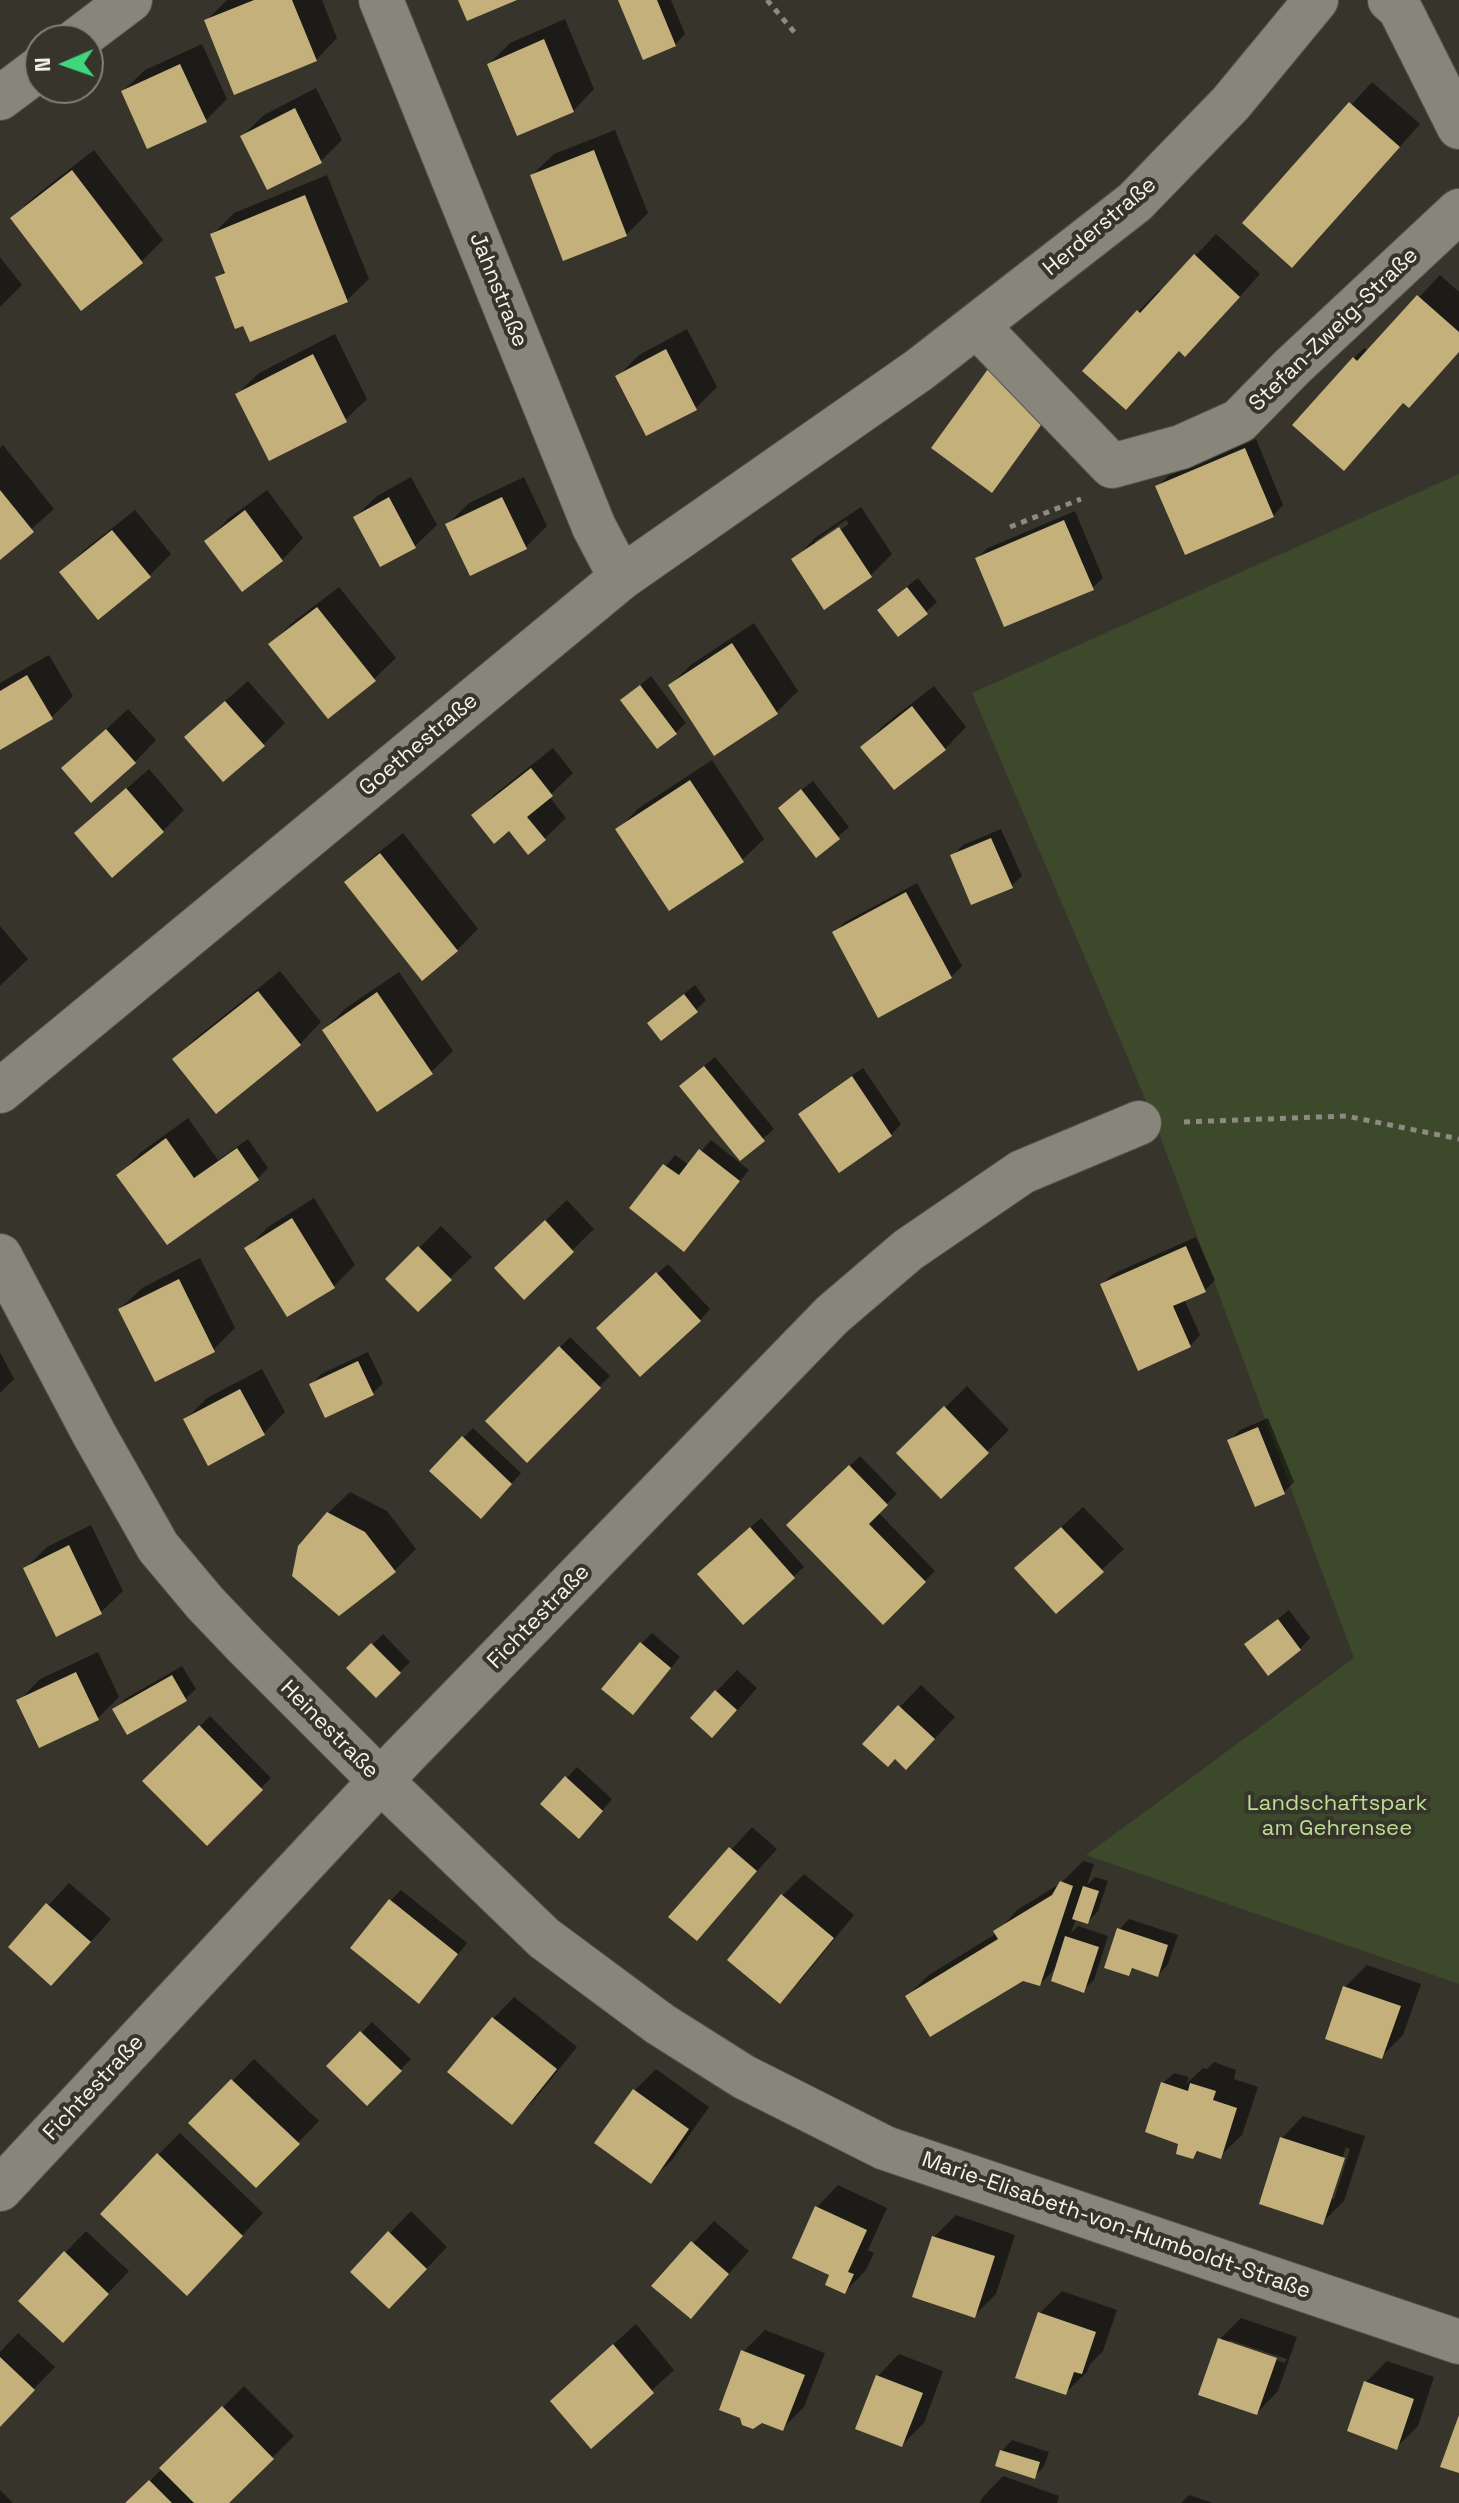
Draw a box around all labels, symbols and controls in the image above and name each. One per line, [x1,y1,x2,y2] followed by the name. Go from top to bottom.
[24,24,104,104] north arrow
[28,57,56,73] text: N
[1038,172,1162,282] street label: Herderstraße
[463,229,533,351] street label: Jahnstraße
[1244,243,1424,417] street label: Stefan-Zweig-Straße
[355,688,483,802] street label: Goethestraße
[483,1559,595,1675] street label: Fichtestraße
[274,1675,384,1785] street label: Heinestraße
[1247,1791,1427,1842] park label: Landschaftspark am Gehrensee
[38,2030,150,2146] street label: Fichtestraße
[918,2147,1314,2305] street label: Marie-Elisabeth-von-Humboldt-Straße

